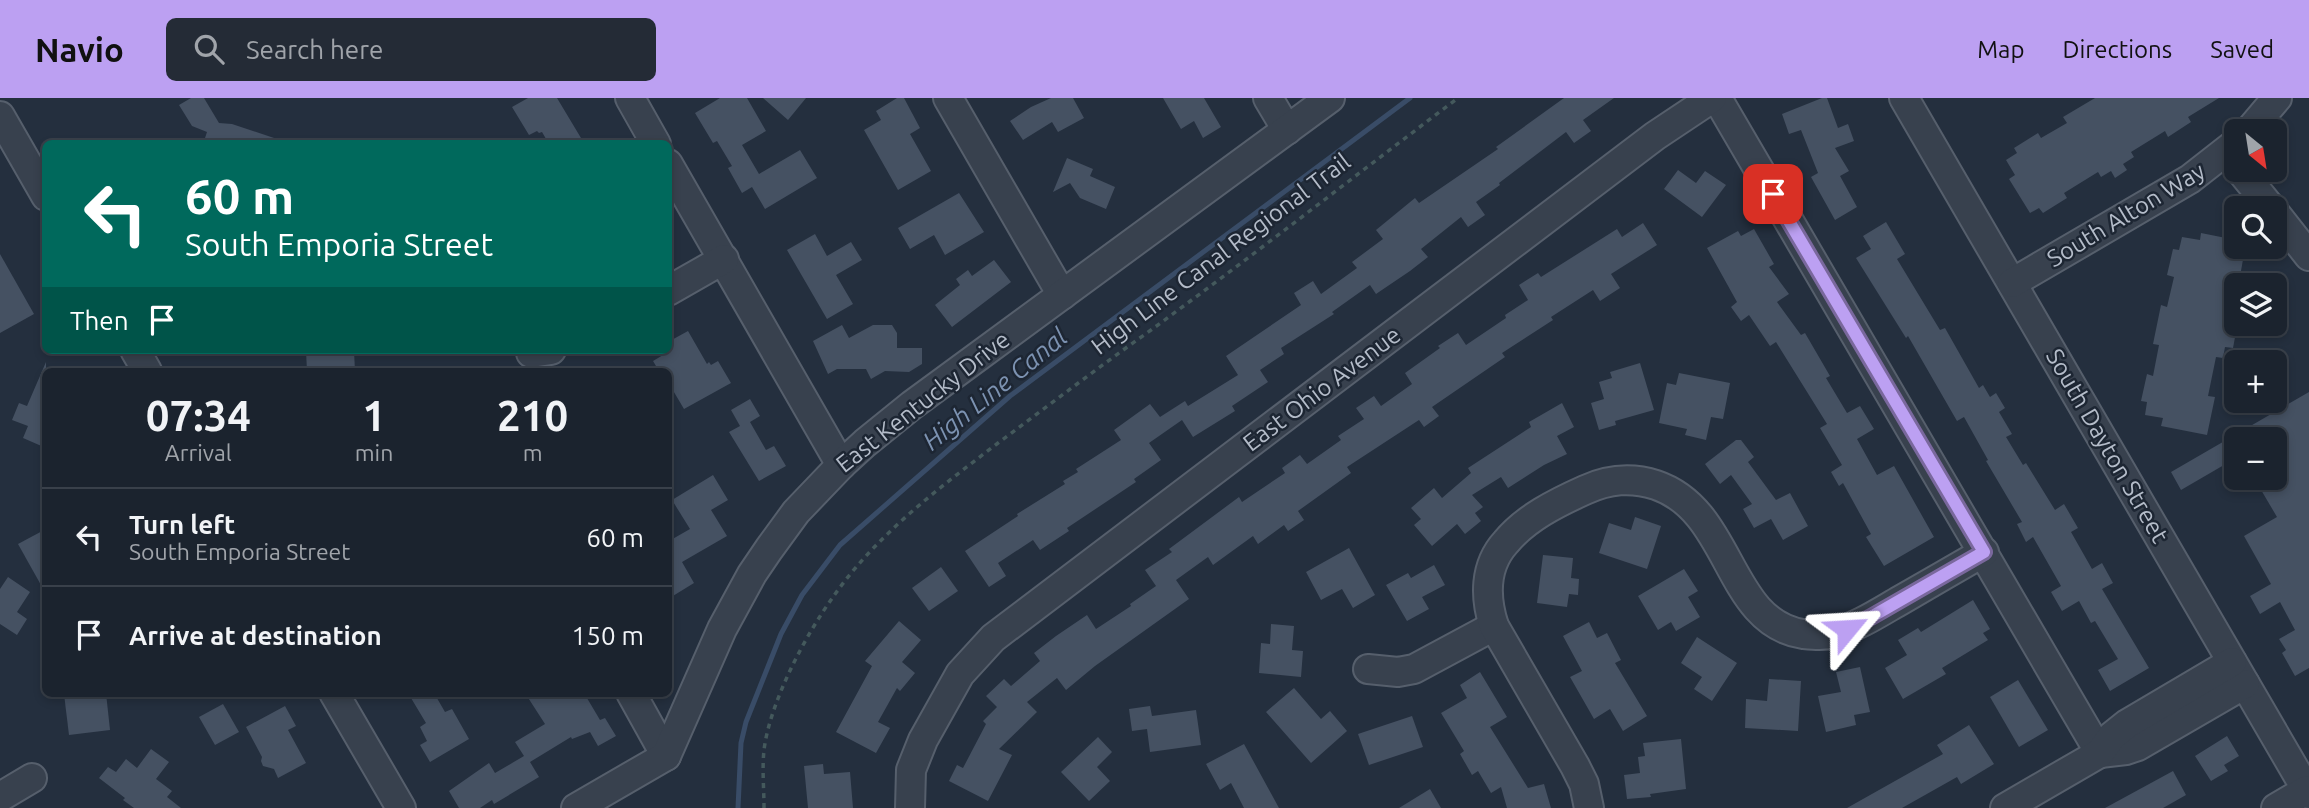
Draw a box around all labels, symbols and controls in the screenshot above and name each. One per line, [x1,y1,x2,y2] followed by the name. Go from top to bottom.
[166,18,656,81] search box
[190,30,228,68] icon: search
[35,31,124,68] text: Navio
[246,35,383,64] text: Search here
[1977,36,2024,63] text: Map
[2062,36,2172,63] text: Directions
[2210,36,2274,63] text: Saved
[2224,119,2287,182] north arrow
[2224,119,2287,490] map controls
[1086,148,1355,360] street label: High Line Canal Regional Trail
[2042,157,2210,272] street label: South Alton Way
[1743,164,1803,224] pin
[70,168,161,259] icon: left
[185,168,294,223] text: 60 m
[1754,175,1792,213] icon: arrive
[2224,196,2287,259] button: search
[185,226,493,262] text: South Emporia Street
[2224,273,2287,336] button: layers
[143,301,181,339] icon: arrive
[70,306,129,335] text: Then
[1238,321,1406,456] street label: East Ohio Avenue
[917,322,1073,456] water label: High Line Canal
[831,326,1015,478] street label: East Kentucky Drive
[2041,344,2174,548] street label: South Dayton Street
[2224,350,2287,413] button: +
[146,392,251,439] text: 07:34
[362,392,386,439] text: 1
[497,392,568,439] text: 210
[2224,427,2287,490] button: −
[165,440,232,465] text: Arrival
[355,440,393,465] text: min
[523,440,543,465] text: m
[129,510,235,539] text: Turn left
[70,518,108,556] icon: left
[586,523,644,552] text: 60 m
[129,539,350,564] text: South Emporia Street
[1810,592,1884,666] position arrow
[70,616,108,654] icon: arrive
[129,621,382,650] text: Arrive at destination
[572,621,644,650] text: 150 m

